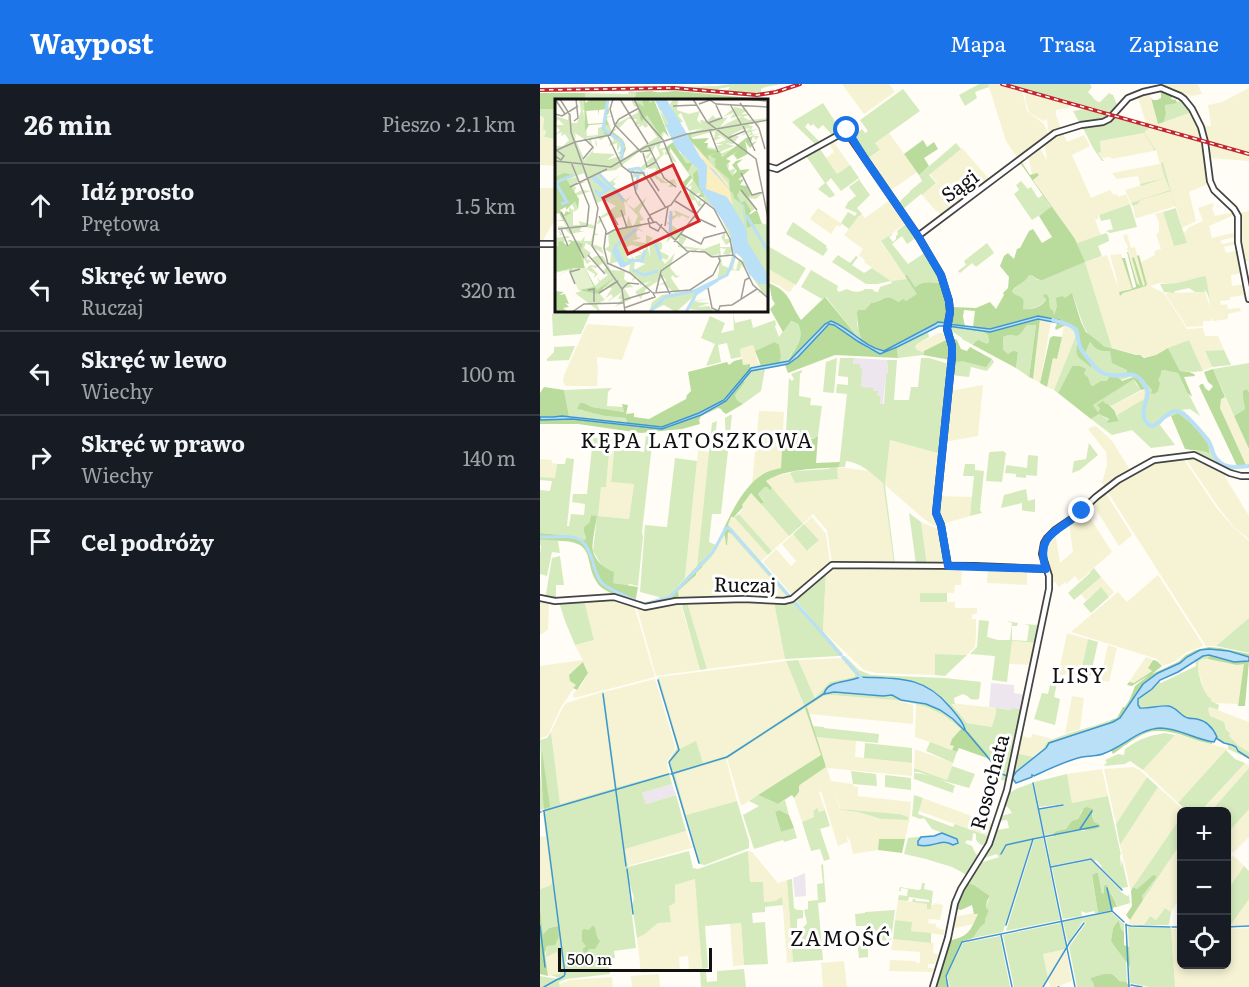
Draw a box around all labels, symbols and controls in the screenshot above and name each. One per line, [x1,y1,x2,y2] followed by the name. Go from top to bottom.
[30,21,154,63] text: Waypost
[950,27,1006,58] text: Mapa
[1039,27,1096,58] text: Trasa
[1129,27,1219,58] text: Zapisane
[555,99,768,312] inset map
[24,104,112,143] text: 26 min
[382,108,516,138] text: Pieszo · 2.1 km
[833,116,859,142] route start
[934,160,984,208] street label: Sągi
[81,174,194,207] text: Idź prosto
[24,189,57,222] icon: ahead
[456,190,516,220] text: 1.5 km
[81,207,160,237] text: Prętowa
[81,258,227,291] text: Skręć w lewo
[24,273,57,306] icon: left
[461,274,516,304] text: 320 m
[81,291,144,321] text: Ruczaj
[81,342,227,375] text: Skręć w lewo
[24,357,57,390] icon: left
[461,358,516,388] text: 100 m
[81,375,153,405] text: Wiechy
[580,423,814,454] district label: KĘPA LATOSZKOWA
[81,426,245,459] text: Skręć w prawo
[24,441,57,474] icon: right
[463,442,516,472] text: 140 m
[81,459,153,489] text: Wiechy
[1068,497,1094,523] route end
[24,525,57,558] icon: arrive
[81,525,214,558] text: Cel podróży
[713,567,777,599] street label: Ruczaj
[1051,658,1107,689] district label: LISY
[961,730,1015,833] street label: Rosochata
[1177,807,1231,969] map controls
[1177,807,1231,861] button: +
[1177,861,1231,915] button: −
[1177,915,1231,969] button: locate
[790,921,892,952] district label: ZAMOŚĆ
[558,945,712,972] scale bar
[567,946,612,970] text: 500 m

